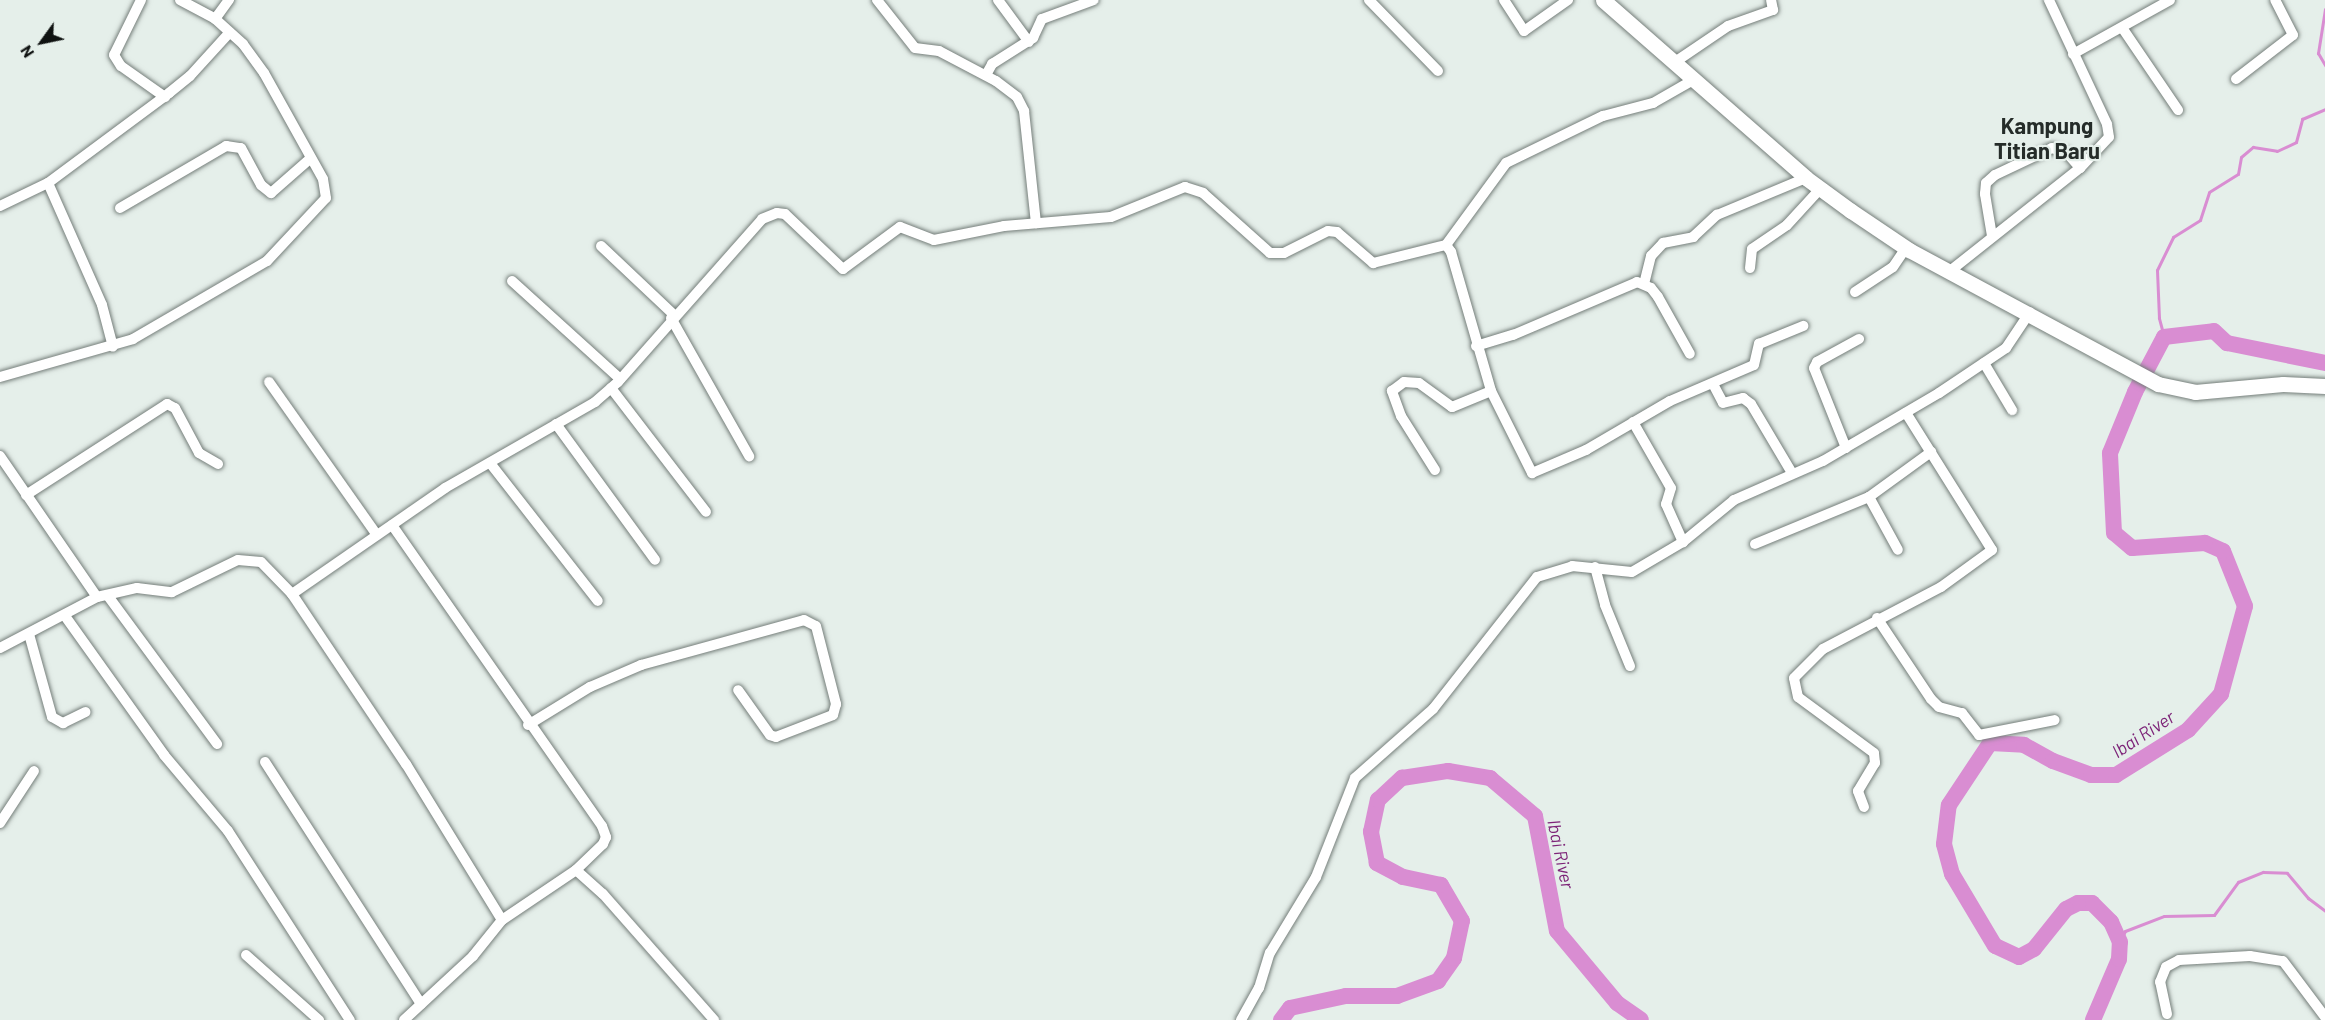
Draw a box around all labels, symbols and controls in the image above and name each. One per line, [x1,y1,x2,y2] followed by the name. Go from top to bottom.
[12,12,72,72] north arrow
[16,42,37,62] text: N
[1994,112,2100,164] district label: Kampung Titian Baru
[2108,706,2178,762] water label: Ibai River
[1543,817,1579,891] water label: Ibai River

